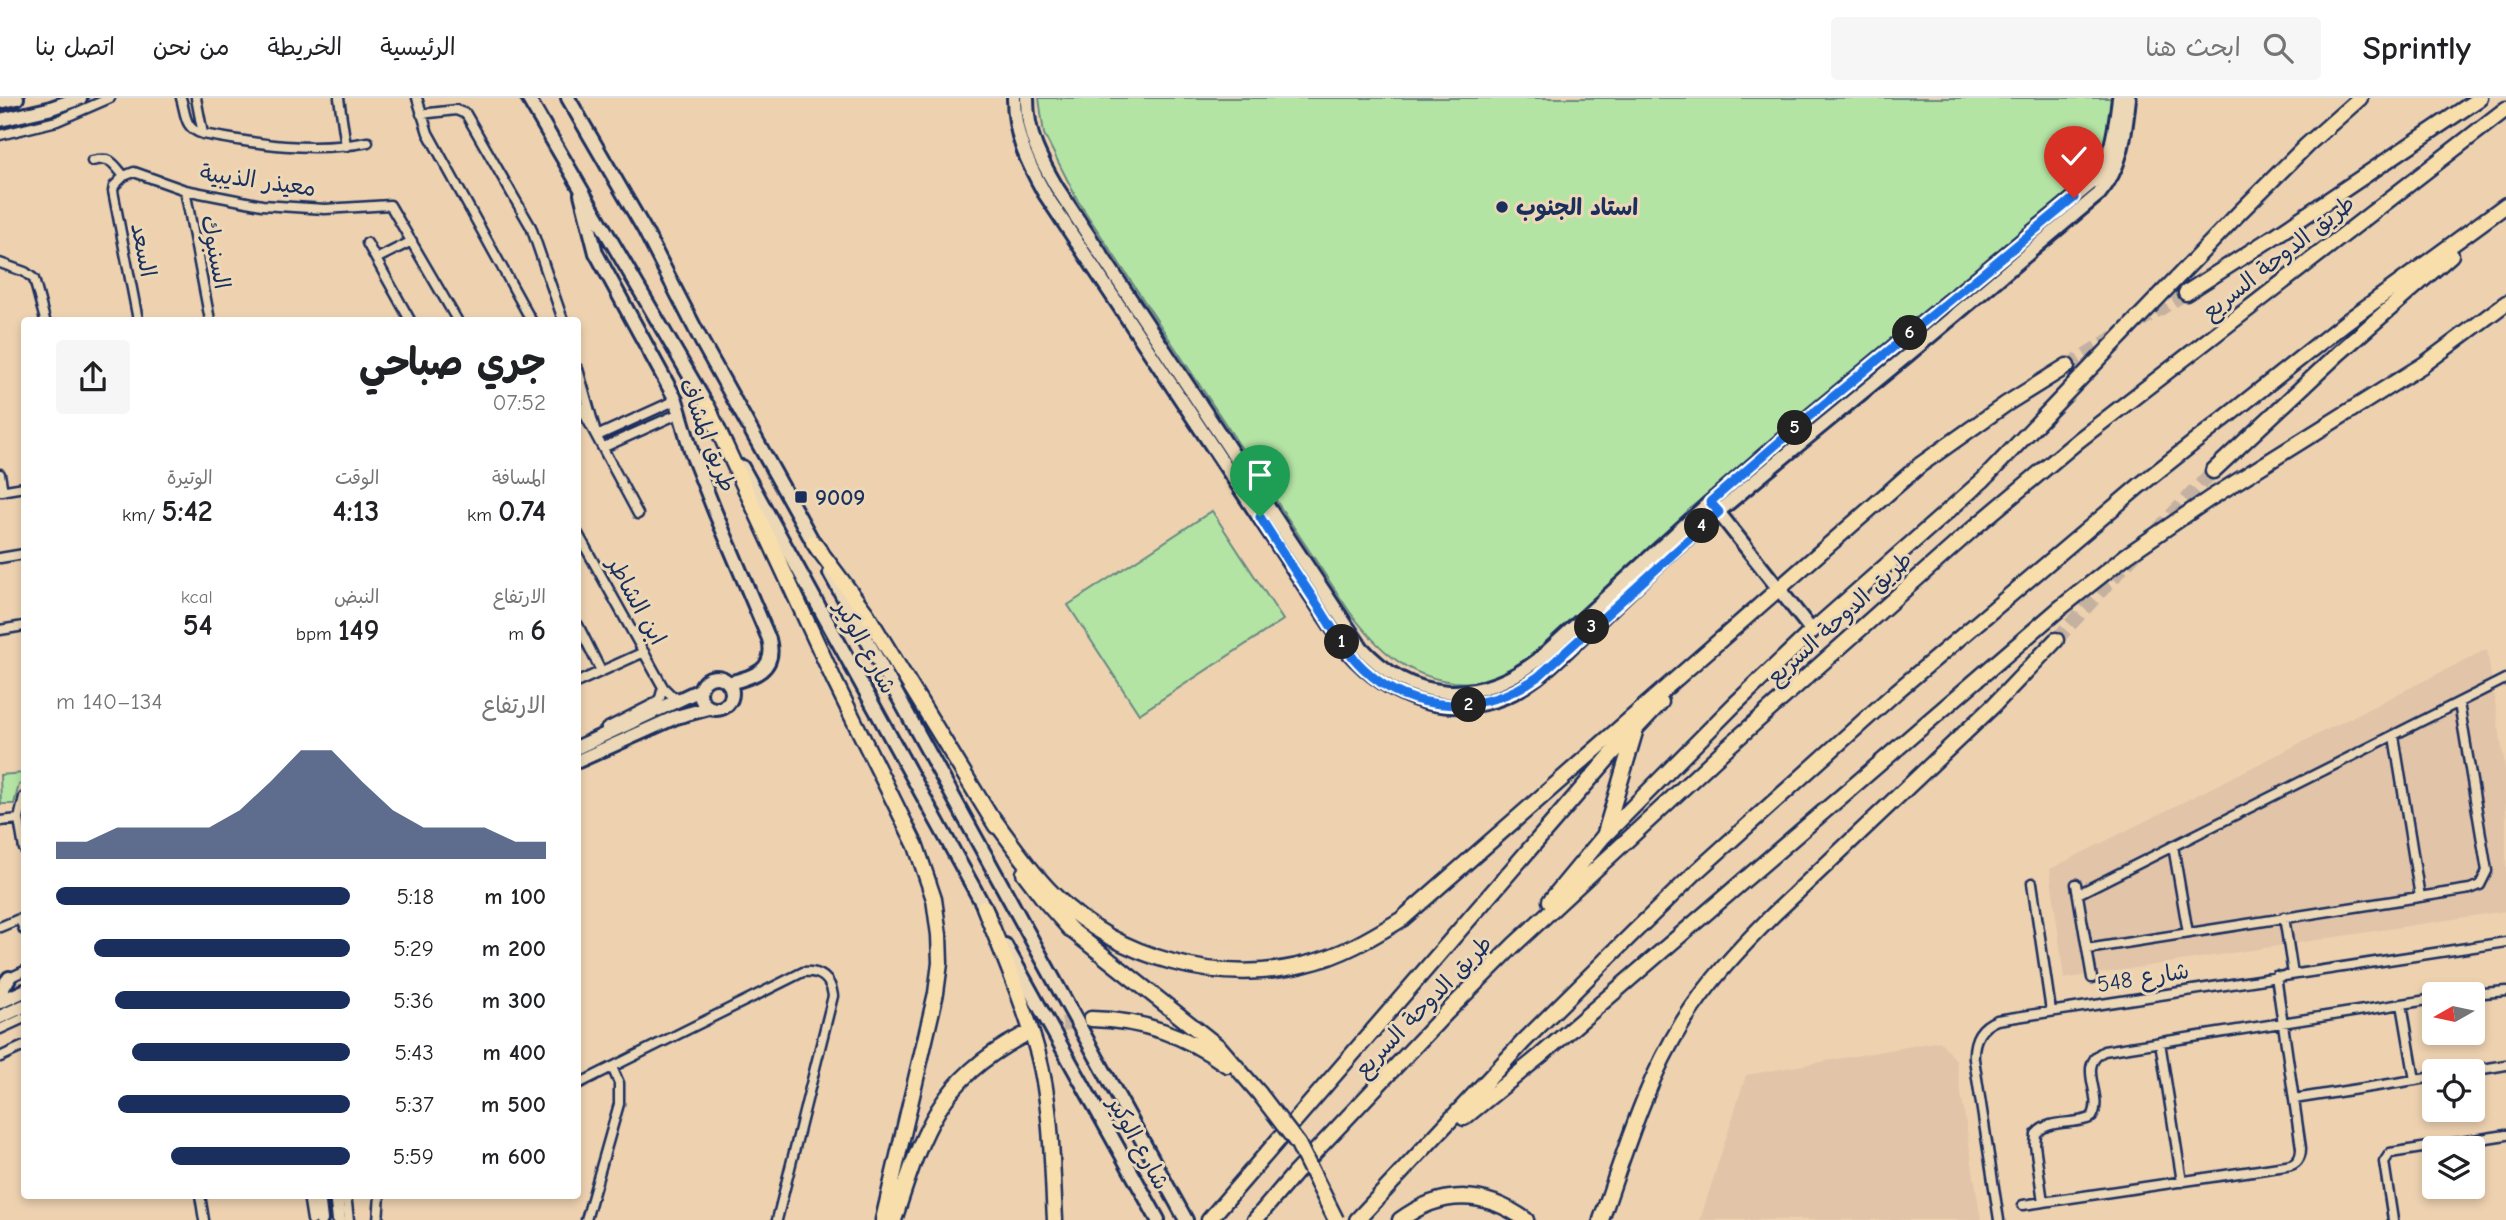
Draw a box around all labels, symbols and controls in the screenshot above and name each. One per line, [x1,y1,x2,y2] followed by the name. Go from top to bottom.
[1831,17,2321,80] search box
[2259,29,2297,67] icon: search
[2363,29,2471,67] text: Sprintly
[35,33,115,61] text: اتصل بنا
[153,33,229,61] text: من نحن
[267,33,342,61] text: الخريطة
[380,33,456,61] text: الرئيسية
[2145,33,2241,63] text: ابحث هنا
[2044,126,2104,198] pin
[2055,137,2093,175] icon: check
[198,159,318,202] street label: معيذر الذيبية
[2197,189,2362,328] street label: طريق الدوحة السريع
[1516,194,1638,222] place label: استاد الجنوب
[1494,199,1510,215] marker: استاد الجنوب
[194,213,236,292] street label: السنبوك
[125,221,162,280] street label: السعد
[1892,316,1927,350] pin: 6
[1905,321,1914,343] text: 6
[56,340,130,414] button: share
[359,341,546,385] text: جري صباحي
[673,374,742,496] street label: طريق المشاف
[492,389,546,416] text: 07:52
[1778,410,1812,446] pin: 5
[1789,416,1800,438] text: 5
[1230,445,1290,517] pin
[1241,456,1279,494] icon: arrive
[167,467,213,489] text: الوتيرة
[335,467,379,489] text: الوقت
[492,467,546,489] text: المسافة
[815,484,865,511] place label: 9009
[793,489,809,505] marker: 9009
[162,494,213,529] text: 5:42
[332,494,379,529] text: 4:13
[498,494,546,529] text: 0.74
[122,504,162,526] text: /km
[467,504,498,526] text: km
[1684,508,1720,544] pin: 4
[1697,514,1706,536] text: 4
[1761,546,1920,693] street label: طريق الدوحة السريع
[601,551,672,650] street label: ابن الشاطر
[181,586,213,608] text: kcal
[334,586,379,608] text: النبض
[493,586,546,608] text: الارتفاع
[826,594,902,699] street label: شارع الوكير
[183,608,213,643] text: 54
[1574,610,1610,644] pin: 3
[338,613,379,648] text: 149
[530,613,546,648] text: 6
[1587,615,1596,637] text: 3
[296,623,338,645] text: bpm
[508,623,530,645] text: m
[1324,624,1360,660] pin: 1
[1338,630,1345,652] text: 1
[56,688,163,715] text: 134–140 m
[1452,688,1486,722] pin: 2
[482,692,546,719] text: الارتفاع
[1464,693,1473,715] text: 2
[396,883,434,910] text: 5:18
[484,883,546,910] text: 100 m
[1349,930,1500,1085] street label: طريق الدوحة السريع
[393,935,434,962] text: 5:29
[482,935,546,962] text: 200 m
[2095,957,2191,1000] street label: شارع 548
[2422,982,2485,1045] north arrow
[2422,982,2485,1199] map controls
[393,987,434,1014] text: 5:36
[482,987,546,1014] text: 300 m
[395,1039,434,1066] text: 5:43
[482,1039,546,1066] text: 400 m
[2422,1059,2485,1122] button: locate
[1099,1090,1175,1195] street label: شارع الوكير
[395,1091,434,1118] text: 5:37
[481,1091,546,1118] text: 500 m
[2422,1136,2485,1199] button: layers
[393,1143,434,1170] text: 5:59
[481,1143,546,1170] text: 600 m

